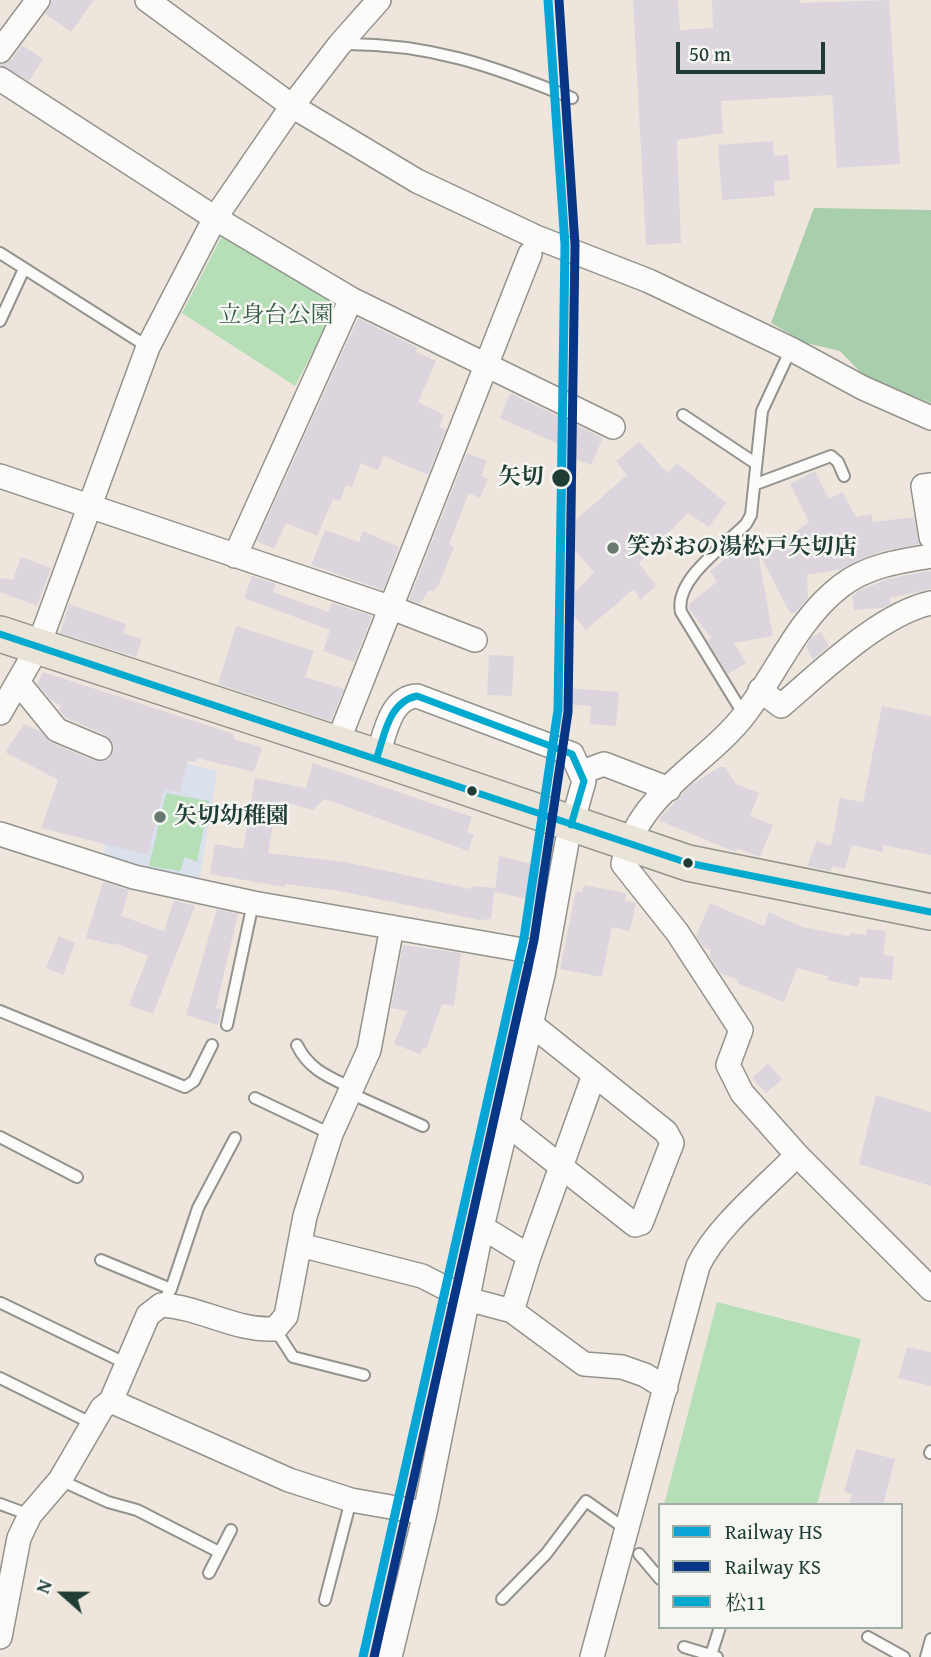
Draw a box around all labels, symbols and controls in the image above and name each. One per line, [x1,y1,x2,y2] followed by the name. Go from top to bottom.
[679,28,828,72] scale bar
[689,38,731,69] text: 50 m
[219,302,333,330] park label: 立身台公園
[498,464,544,492] place label: 矢切
[550,467,572,489] marker: 矢切
[627,534,857,562] place label: 笑がおの湯松戸矢切店
[605,540,621,556] marker: 笑がおの湯松戸矢切店
[465,784,479,798] unlabelled marker
[174,803,289,831] place label: 矢切幼稚園
[152,809,168,825] marker: 矢切幼稚園
[681,856,695,870] unlabelled marker
[658,1503,903,1629] legend
[725,1516,823,1547] text: Railway HS
[725,1551,821,1582] text: Railway KS
[28,1559,98,1629] north arrow
[28,1576,59,1597] text: N
[725,1587,766,1618] text: 松11

